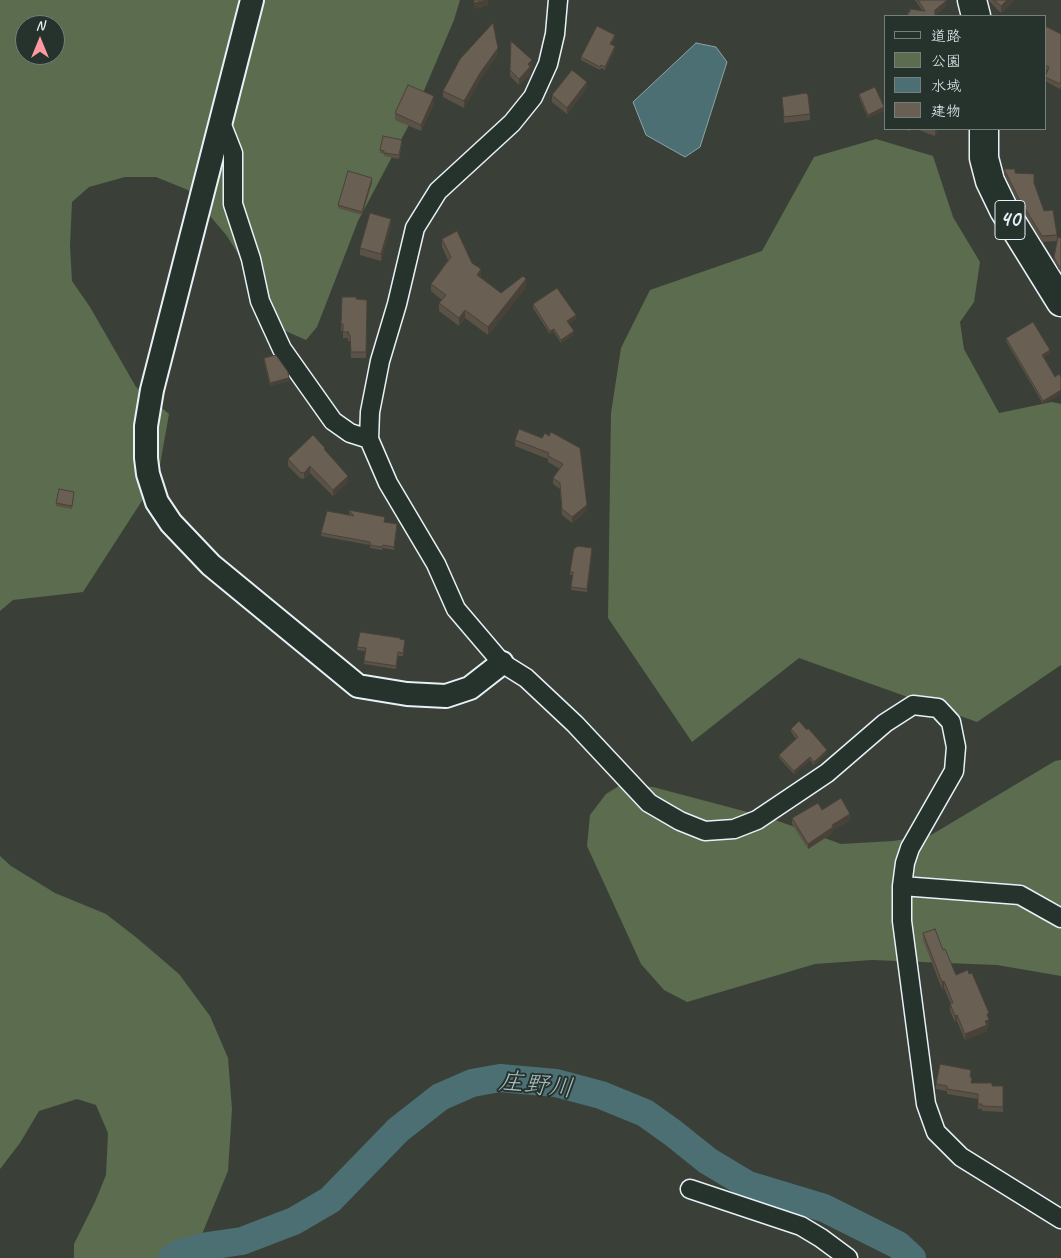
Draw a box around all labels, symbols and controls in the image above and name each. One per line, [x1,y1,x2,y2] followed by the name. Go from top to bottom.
[15,15,65,65] north arrow
[884,15,1046,130] legend
[36,17,44,34] text: N
[931,27,961,46] text: 道路
[931,52,961,71] text: 公園
[931,77,961,96] text: 水域
[931,102,961,121] text: 建物
[995,200,1025,240] road number: 40
[497,1067,575,1105] water label: 庄野川

